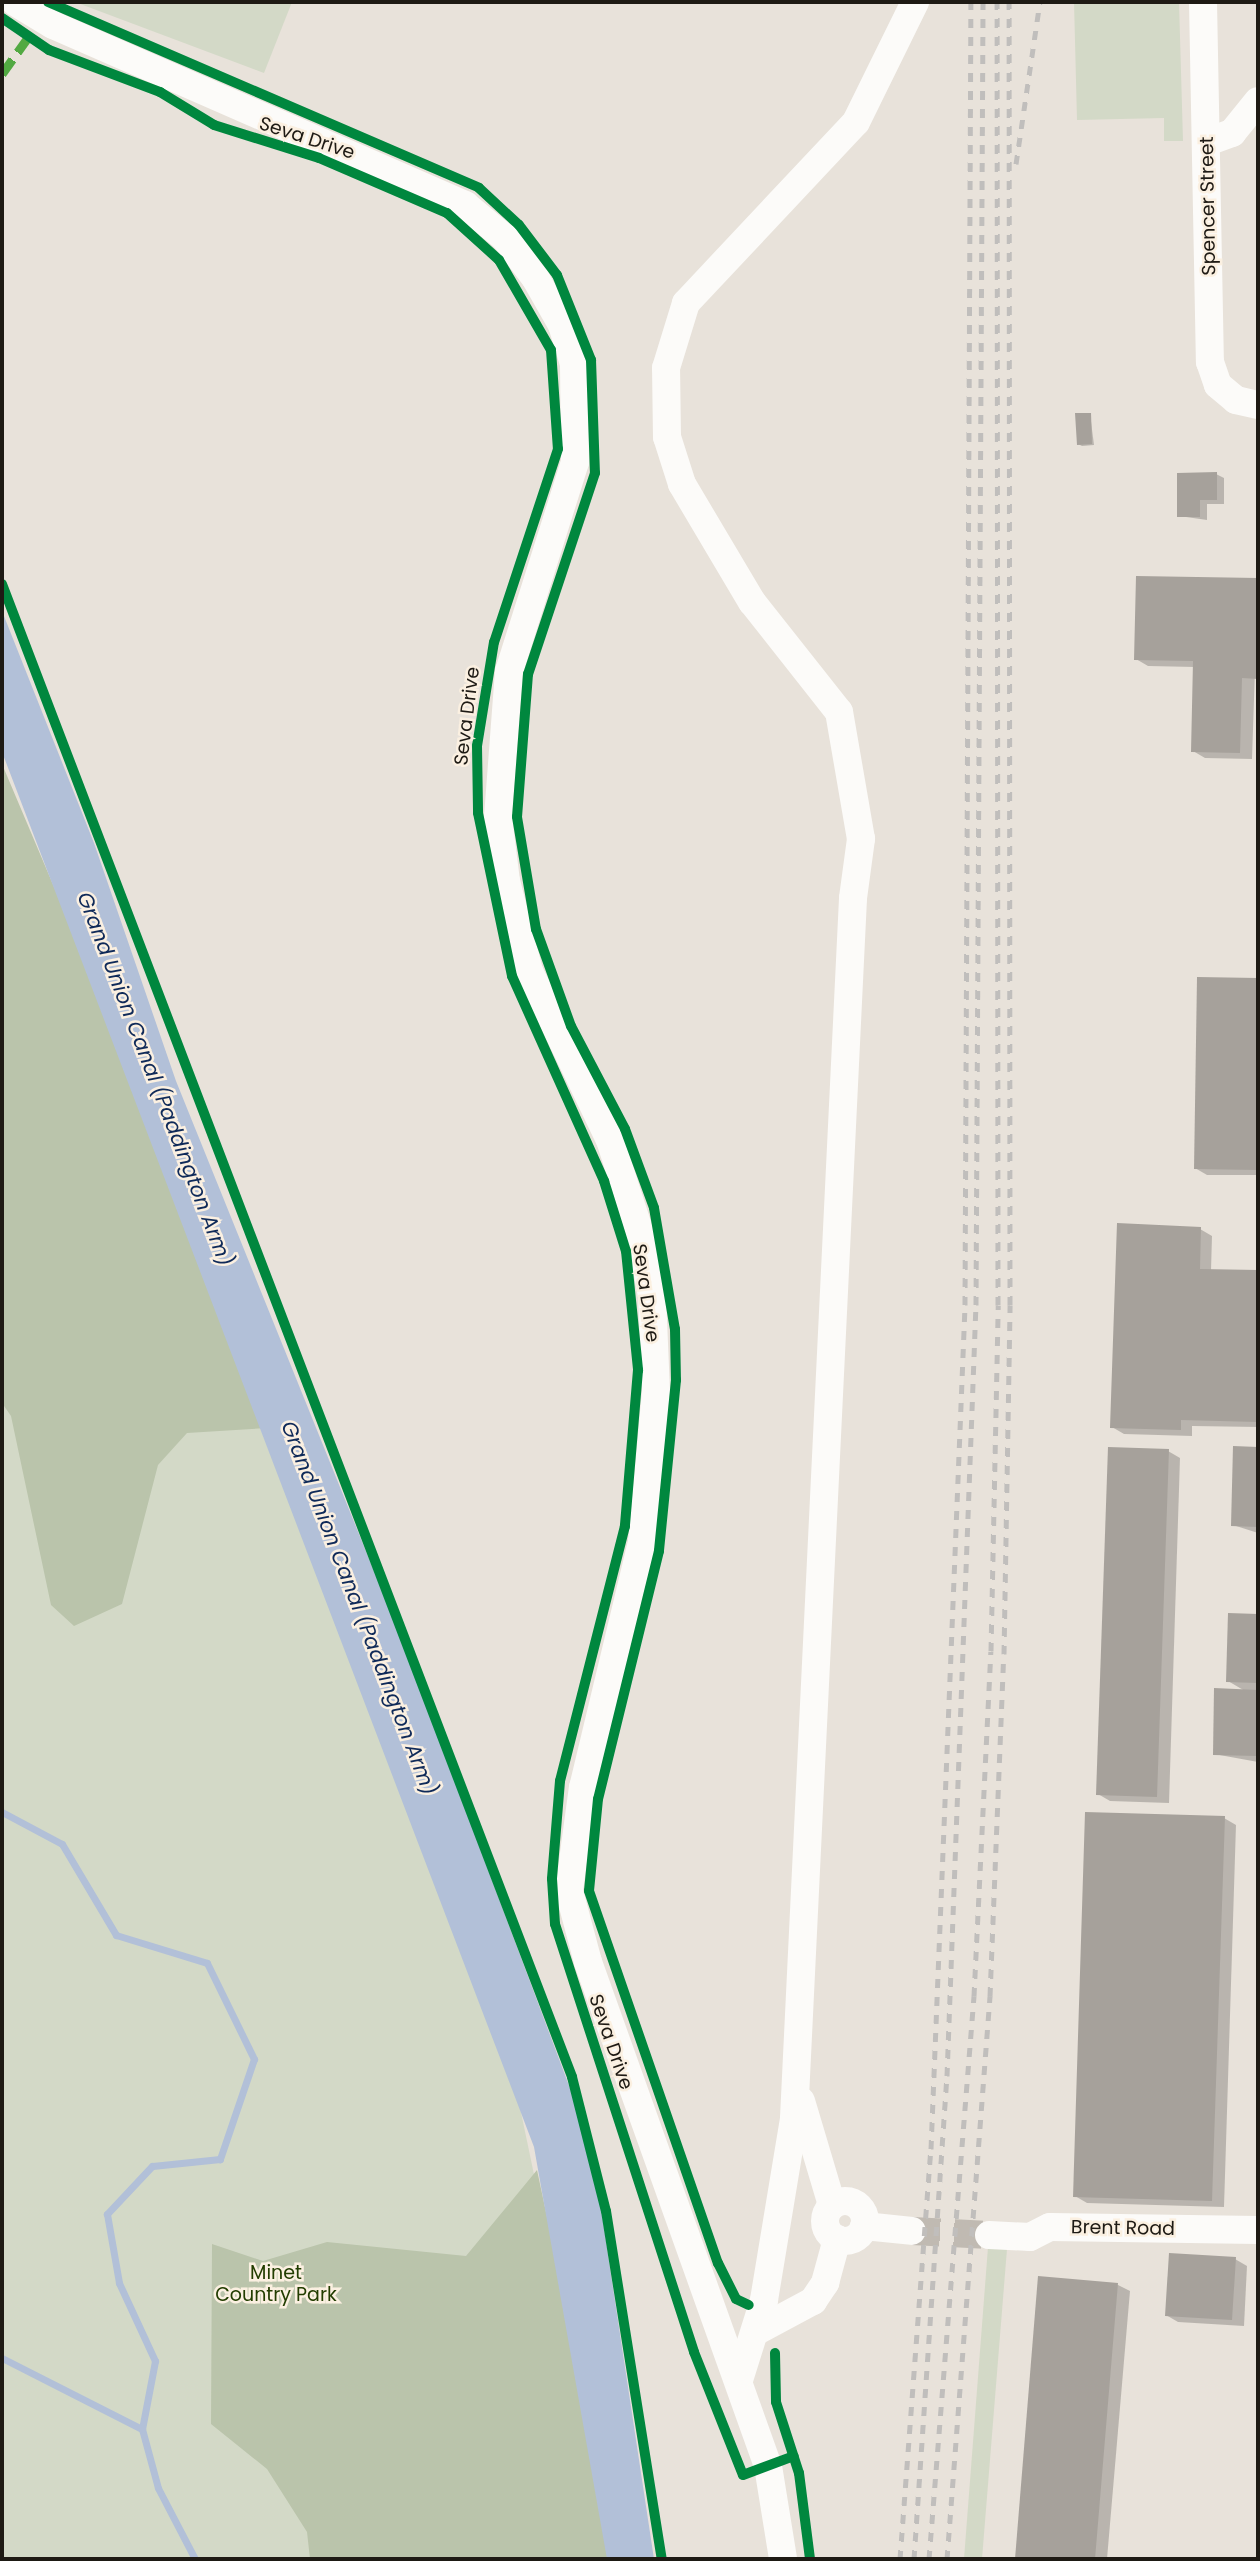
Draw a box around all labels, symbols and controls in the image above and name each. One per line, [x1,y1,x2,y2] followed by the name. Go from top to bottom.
[256,112,358,164] street label: Seva Drive
[1195,136,1221,276] street label: Spencer Street
[450,665,484,767] street label: Seva Drive
[72,888,238,1270] water label: Grand Union Canal (Paddington Arm)
[628,1242,664,1344] street label: Seva Drive
[276,1417,442,1799] water label: Grand Union Canal (Paddington Arm)
[584,1991,638,2093] street label: Seva Drive
[1071,2216,1175,2240] street label: Brent Road
[215,2262,337,2306] park label: Minet Country Park

